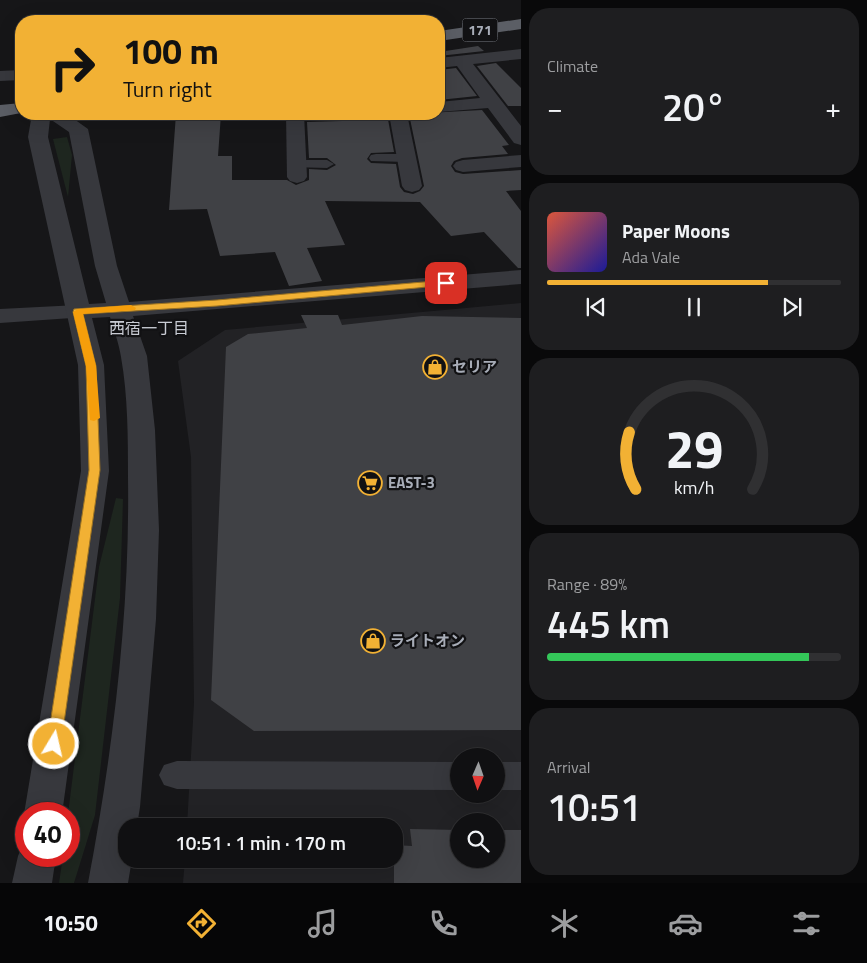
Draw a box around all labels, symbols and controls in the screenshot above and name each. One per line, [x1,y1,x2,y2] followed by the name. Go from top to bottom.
[462,18,498,42] road number: 171
[123,24,219,78] text: 100 m
[40,35,105,100] icon: right
[547,54,598,78] text: Climate
[123,72,212,106] text: Turn right
[662,78,726,136] text: 20°
[547,86,563,129] text: −
[825,86,841,129] text: +
[622,216,730,245] text: Paper Moons
[622,245,680,269] text: Ada Vale
[425,262,467,304] pin
[432,269,460,297] icon: arrive
[582,293,610,321] icon: previous
[680,293,708,321] icon: pause
[778,293,806,321] icon: next
[109,316,189,340] district label: 西宿一丁目
[422,354,448,380] shop icon: セリア
[452,355,497,378] place label: セリア
[665,409,723,488] text: 29
[357,470,383,496] supermarket icon: EAST-3
[388,471,435,494] place label: EAST-3
[674,474,714,501] text: km/h
[547,572,627,596] text: Range · 89%
[547,595,670,653] text: 445 km
[360,628,386,654] shop icon: ライトオン
[390,629,465,652] place label: ライトオン
[27,717,79,769] position arrow
[450,748,505,802] north arrow
[450,748,505,868] map controls
[547,755,590,779] text: Arrival
[547,778,641,836] text: 10:51
[15,802,80,867] speed limit sign: 40
[450,813,505,868] button: search
[175,828,346,857] text: 10:51 · 1 min · 170 m
[43,906,98,940] text: 10:50
[184,906,219,941] icon: directions
[305,906,340,941] icon: music
[426,906,461,941] icon: phone
[547,906,582,941] icon: climate
[668,906,703,941] icon: car
[789,906,824,941] icon: filters

